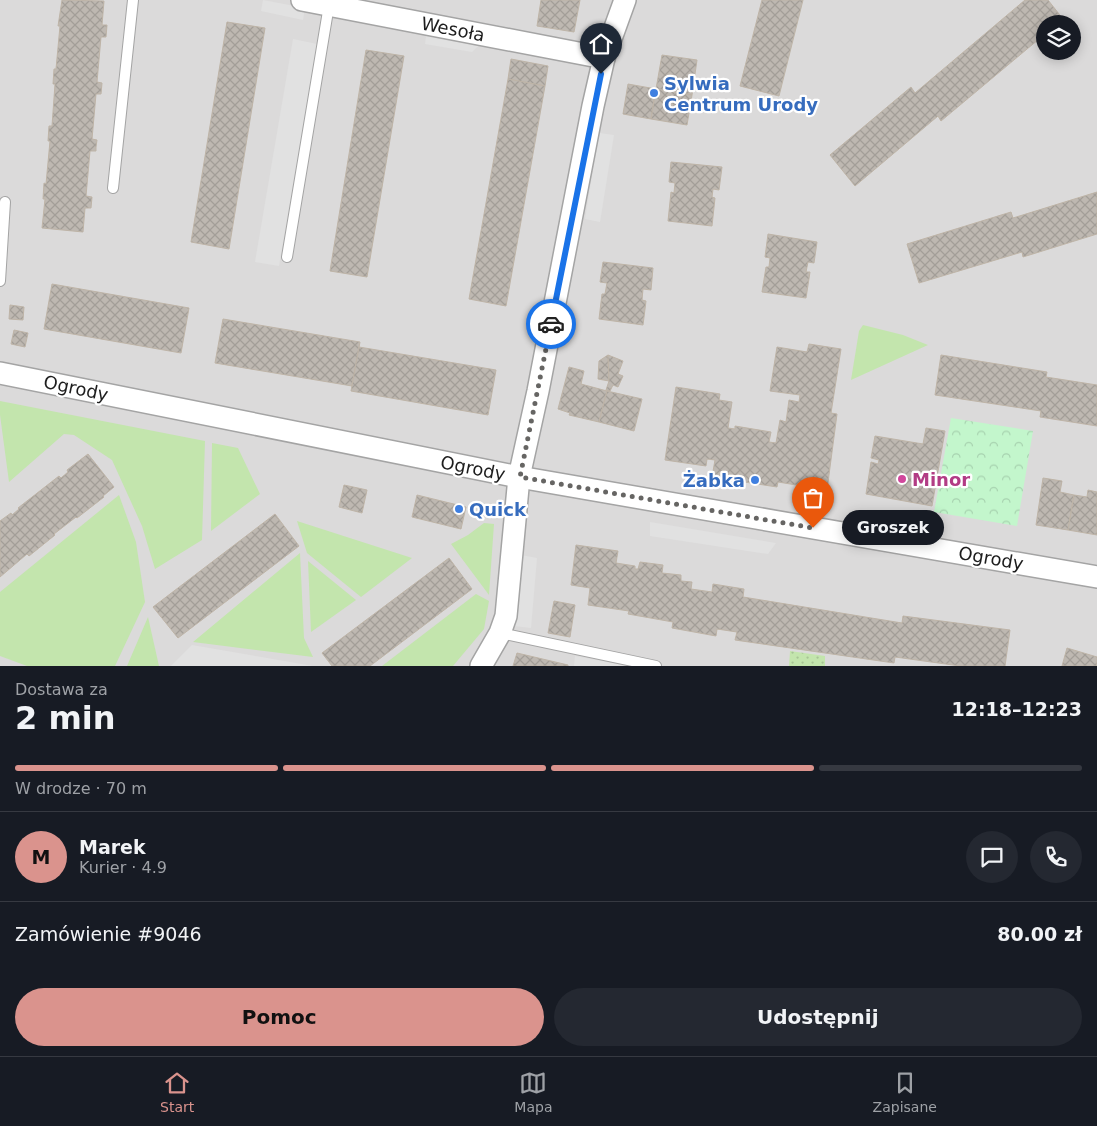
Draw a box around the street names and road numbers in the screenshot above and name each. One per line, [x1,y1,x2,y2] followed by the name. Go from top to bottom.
[419,13,487,45] street label: Wesoła
[42,371,111,405] street label: Ogrody
[439,451,508,485] street label: Ogrody
[957,542,1026,574] street label: Ogrody

